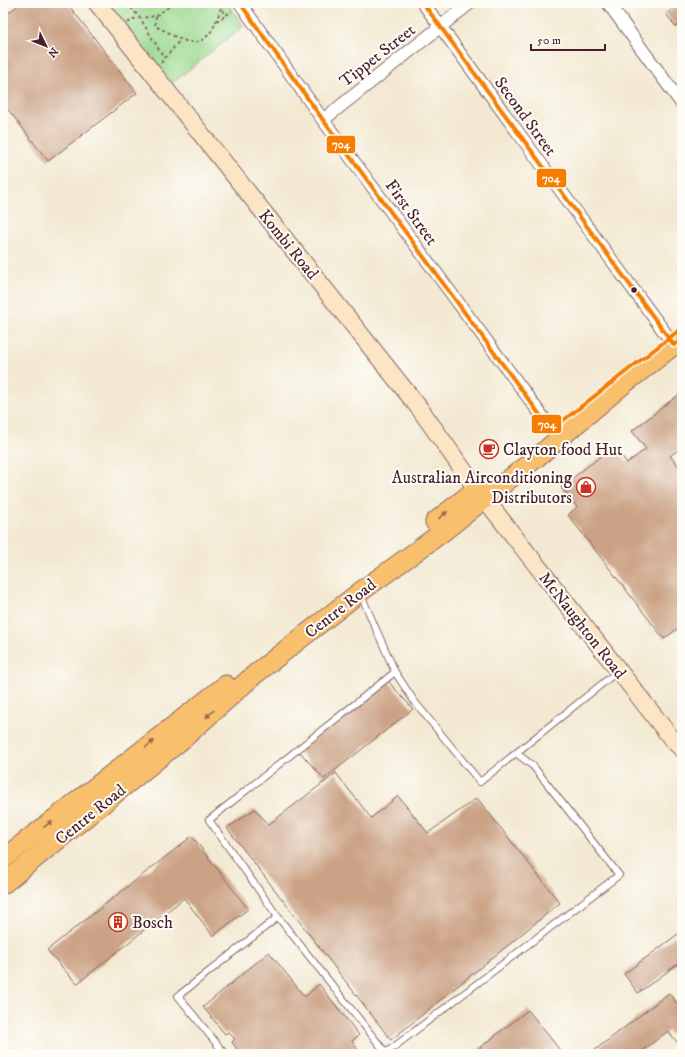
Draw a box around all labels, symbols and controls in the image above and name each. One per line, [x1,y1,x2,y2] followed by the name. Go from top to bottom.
[335,19,421,92] street label: Tippet Street
[26,26,66,66] north arrow
[531,26,605,52] scale bar
[537,33,561,48] text: 50 m
[44,44,61,60] text: N
[489,73,562,161] street label: Second Street
[326,135,356,154] line badge: 704
[332,138,351,152] text: 704
[536,168,567,188] line badge: 704
[542,172,561,186] text: 704
[380,175,443,250] street label: First Street
[253,205,324,285] street label: Kombi Road
[629,285,639,295] unlabelled marker
[531,414,562,434] line badge: 704
[538,418,557,432] text: 704
[478,438,500,460] cafe icon: Clayton food Hut
[503,439,623,461] place label: Clayton food Hut
[392,467,573,509] place label: Australian Airconditioning Distributors
[575,476,597,498] shop icon: Australian Airconditioning Distributors
[438,511,448,520] one-way arrow
[534,568,631,684] street label: McNaughton Road
[300,574,381,644] street label: Centre Road
[205,710,216,719] one-way arrow
[145,740,156,748] one-way arrow
[51,779,131,850] street label: Centre Road
[43,821,53,829] one-way arrow
[107,911,129,933] building icon: Bosch
[132,912,173,934] place label: Bosch

